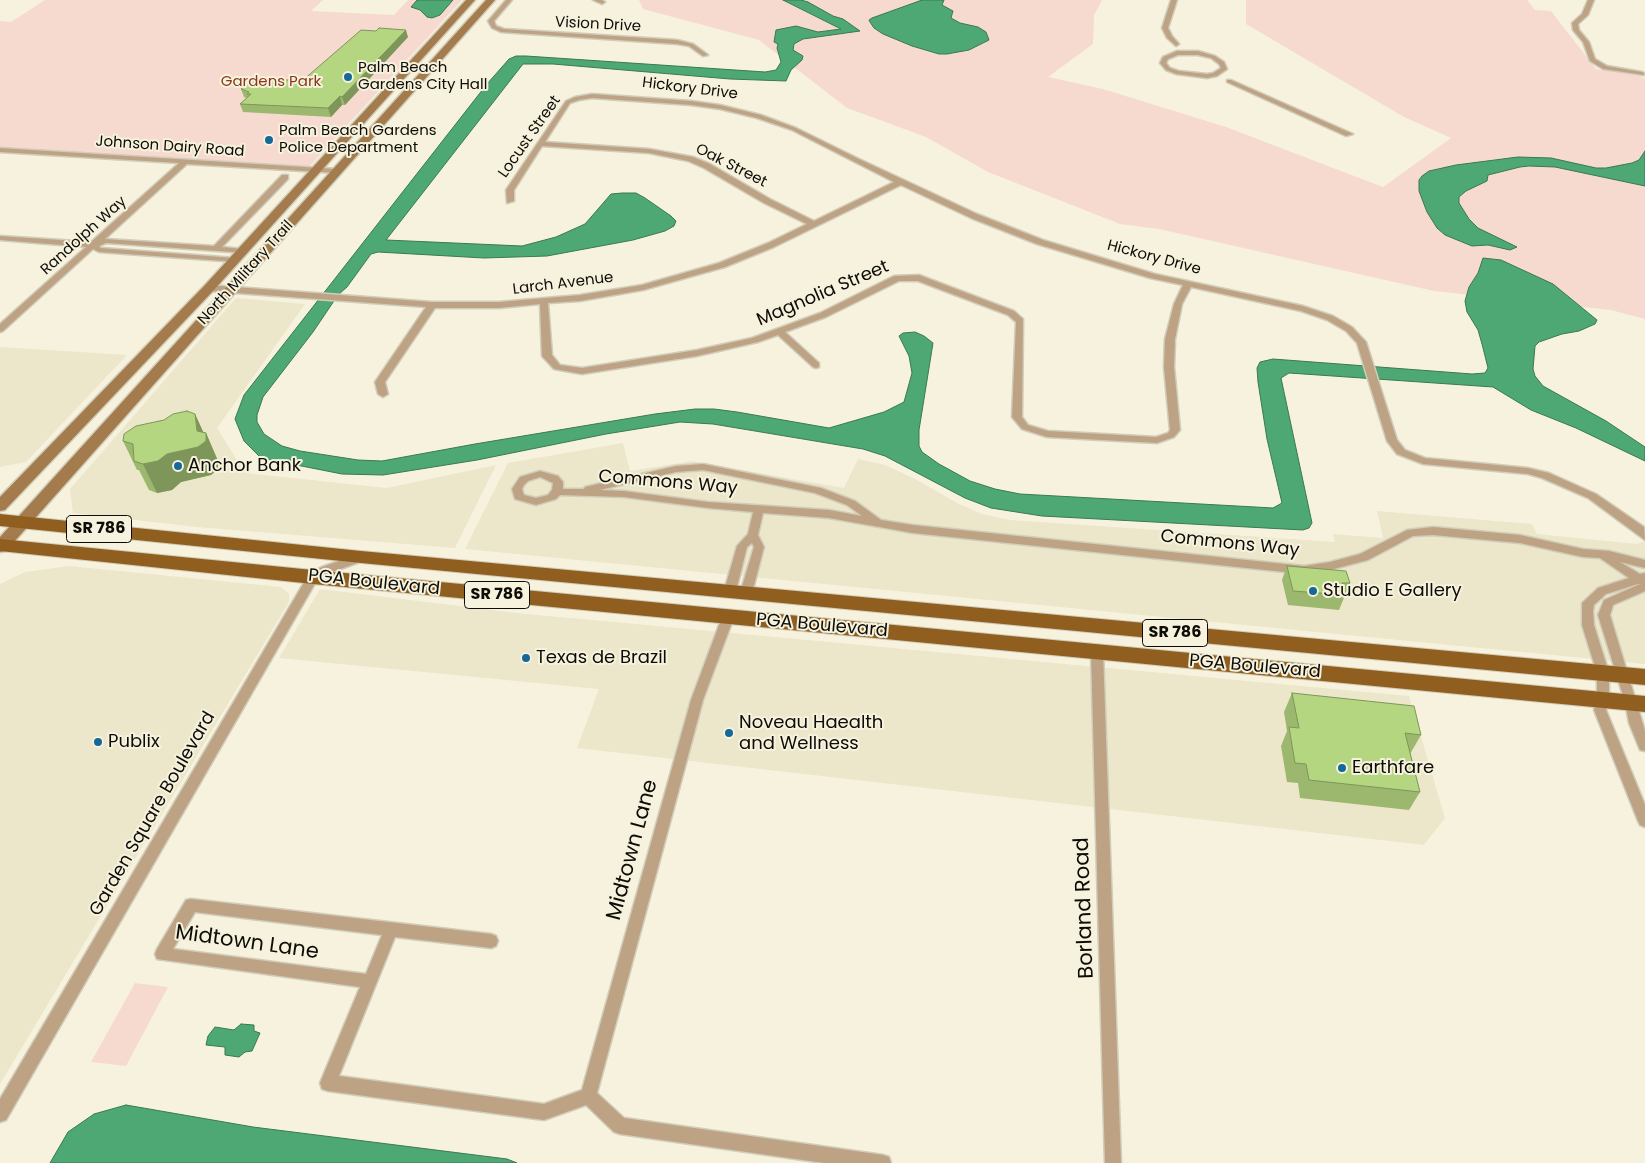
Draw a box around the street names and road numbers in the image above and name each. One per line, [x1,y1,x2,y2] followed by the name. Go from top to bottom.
[555,14,641,36] street label: Vision Drive
[641,74,739,104] street label: Hickory Drive
[495,93,565,181] street label: Locust Street
[95,133,245,161] street label: Johnson Dairy Road
[692,140,770,192] street label: Oak Street
[37,193,131,279] street label: Randolph Way
[195,217,297,329] street label: North Military Trail
[1105,237,1203,279] street label: Hickory Drive
[754,256,892,332] street label: Magnolia Street
[512,269,614,299] street label: Larch Avenue
[598,466,738,500] street label: Commons Way
[66,516,132,542] road number: SR 786
[1159,526,1301,562] street label: Commons Way
[307,565,441,601] street label: PGA Boulevard
[464,582,530,608] road number: SR 786
[755,609,889,643] street label: PGA Boulevard
[1142,620,1208,646] road number: SR 786
[1188,650,1322,684] street label: PGA Boulevard
[86,708,220,920] street label: Garden Square Boulevard
[602,777,664,923] street label: Midtown Lane
[1070,837,1100,979] street label: Borland Road
[174,920,320,966] street label: Midtown Lane

